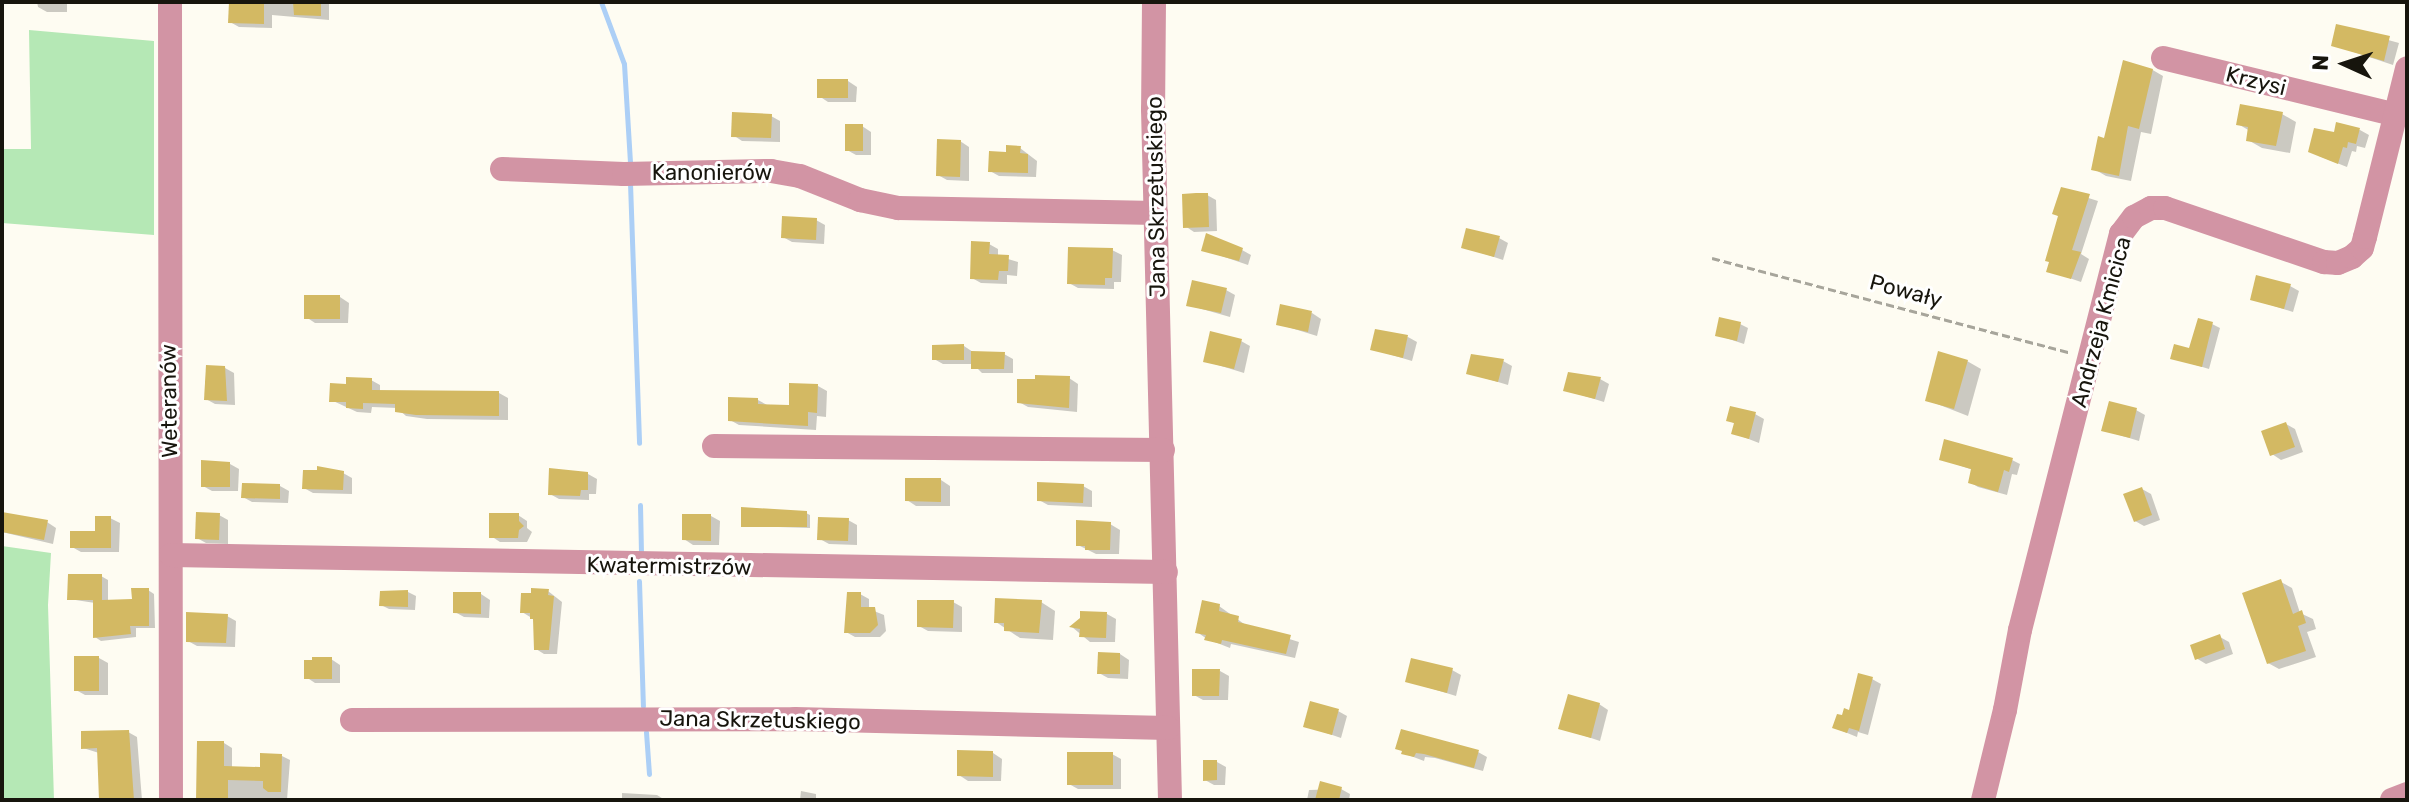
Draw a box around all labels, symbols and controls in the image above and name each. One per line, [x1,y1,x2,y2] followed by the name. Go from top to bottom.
[2305,24,2385,104] north arrow
[2307,54,2334,71] text: N
[2223,61,2289,101] street label: Krzysi
[1141,96,1171,298] street label: Jana Skrzetuskiego
[652,160,772,186] street label: Kanonierów
[2065,234,2137,410] street label: Andrzeja Kmicica
[1867,269,1945,313] street label: Powały
[155,344,183,458] street label: Weteranów
[586,551,752,581] street label: Kwatermistrzów
[659,705,861,735] street label: Jana Skrzetuskiego

